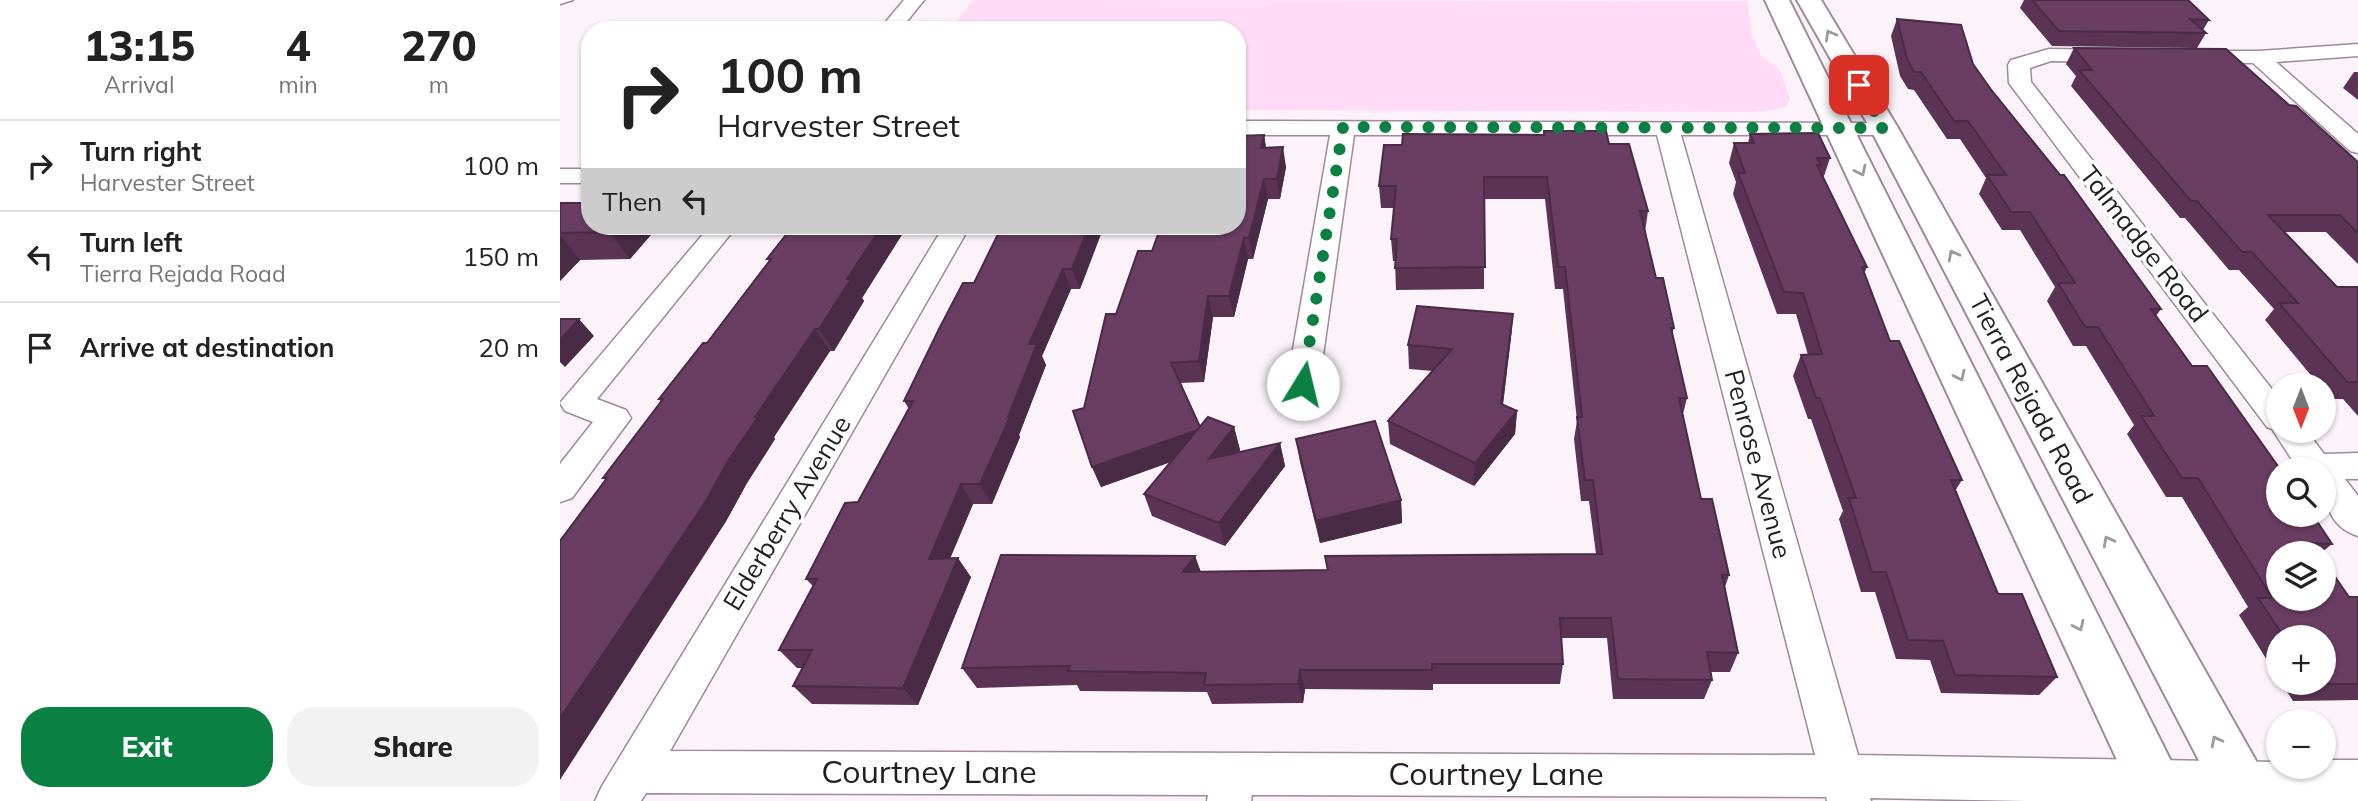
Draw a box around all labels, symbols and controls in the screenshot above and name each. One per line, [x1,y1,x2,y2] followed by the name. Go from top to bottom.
[83,19,195,72] text: 13:15
[285,19,311,72] text: 4
[401,19,477,72] text: 270
[1825,30,1838,42] one-way arrow
[717,44,863,105] text: 100 m
[602,49,693,140] icon: right
[1829,55,1889,115] pin
[1840,66,1878,104] icon: arrive
[104,70,174,99] text: Arrival
[278,70,318,99] text: min
[429,70,449,99] text: m
[717,105,960,145] text: Harvester Street
[80,135,201,168] text: Turn right
[21,147,59,185] icon: right
[463,149,539,182] text: 100 m
[2073,159,2216,329] street label: Talmadge Road
[1853,164,1867,176] one-way arrow
[80,168,255,197] text: Harvester Street
[676,182,714,220] icon: left
[602,185,662,218] text: Then
[80,226,182,259] text: Turn left
[21,238,59,276] icon: left
[463,240,539,273] text: 150 m
[1948,250,1961,262] one-way arrow
[80,259,286,288] text: Tierra Rejada Road
[1962,288,2101,509] street label: Tierra Rejada Road
[21,329,59,367] icon: arrive
[80,331,335,364] text: Arrive at destination
[478,331,539,364] text: 20 m
[1266,347,1340,421] position arrow
[1717,366,1800,562] street label: Penrose Avenue
[1951,369,1965,381] one-way arrow
[2266,373,2336,443] north arrow
[2266,373,2336,779] map controls
[715,409,858,616] street label: Elderberry Avenue
[2266,457,2336,527] button: search
[2103,536,2116,548] one-way arrow
[2266,541,2336,611] button: layers
[2071,619,2085,631] one-way arrow
[2266,625,2336,695] button: +
[21,707,273,787] button: Exit
[287,707,539,787] button: Share
[2266,709,2336,779] button: −
[2211,736,2225,748] one-way arrow
[821,751,1037,791] street label: Courtney Lane
[1388,753,1604,793] street label: Courtney Lane

